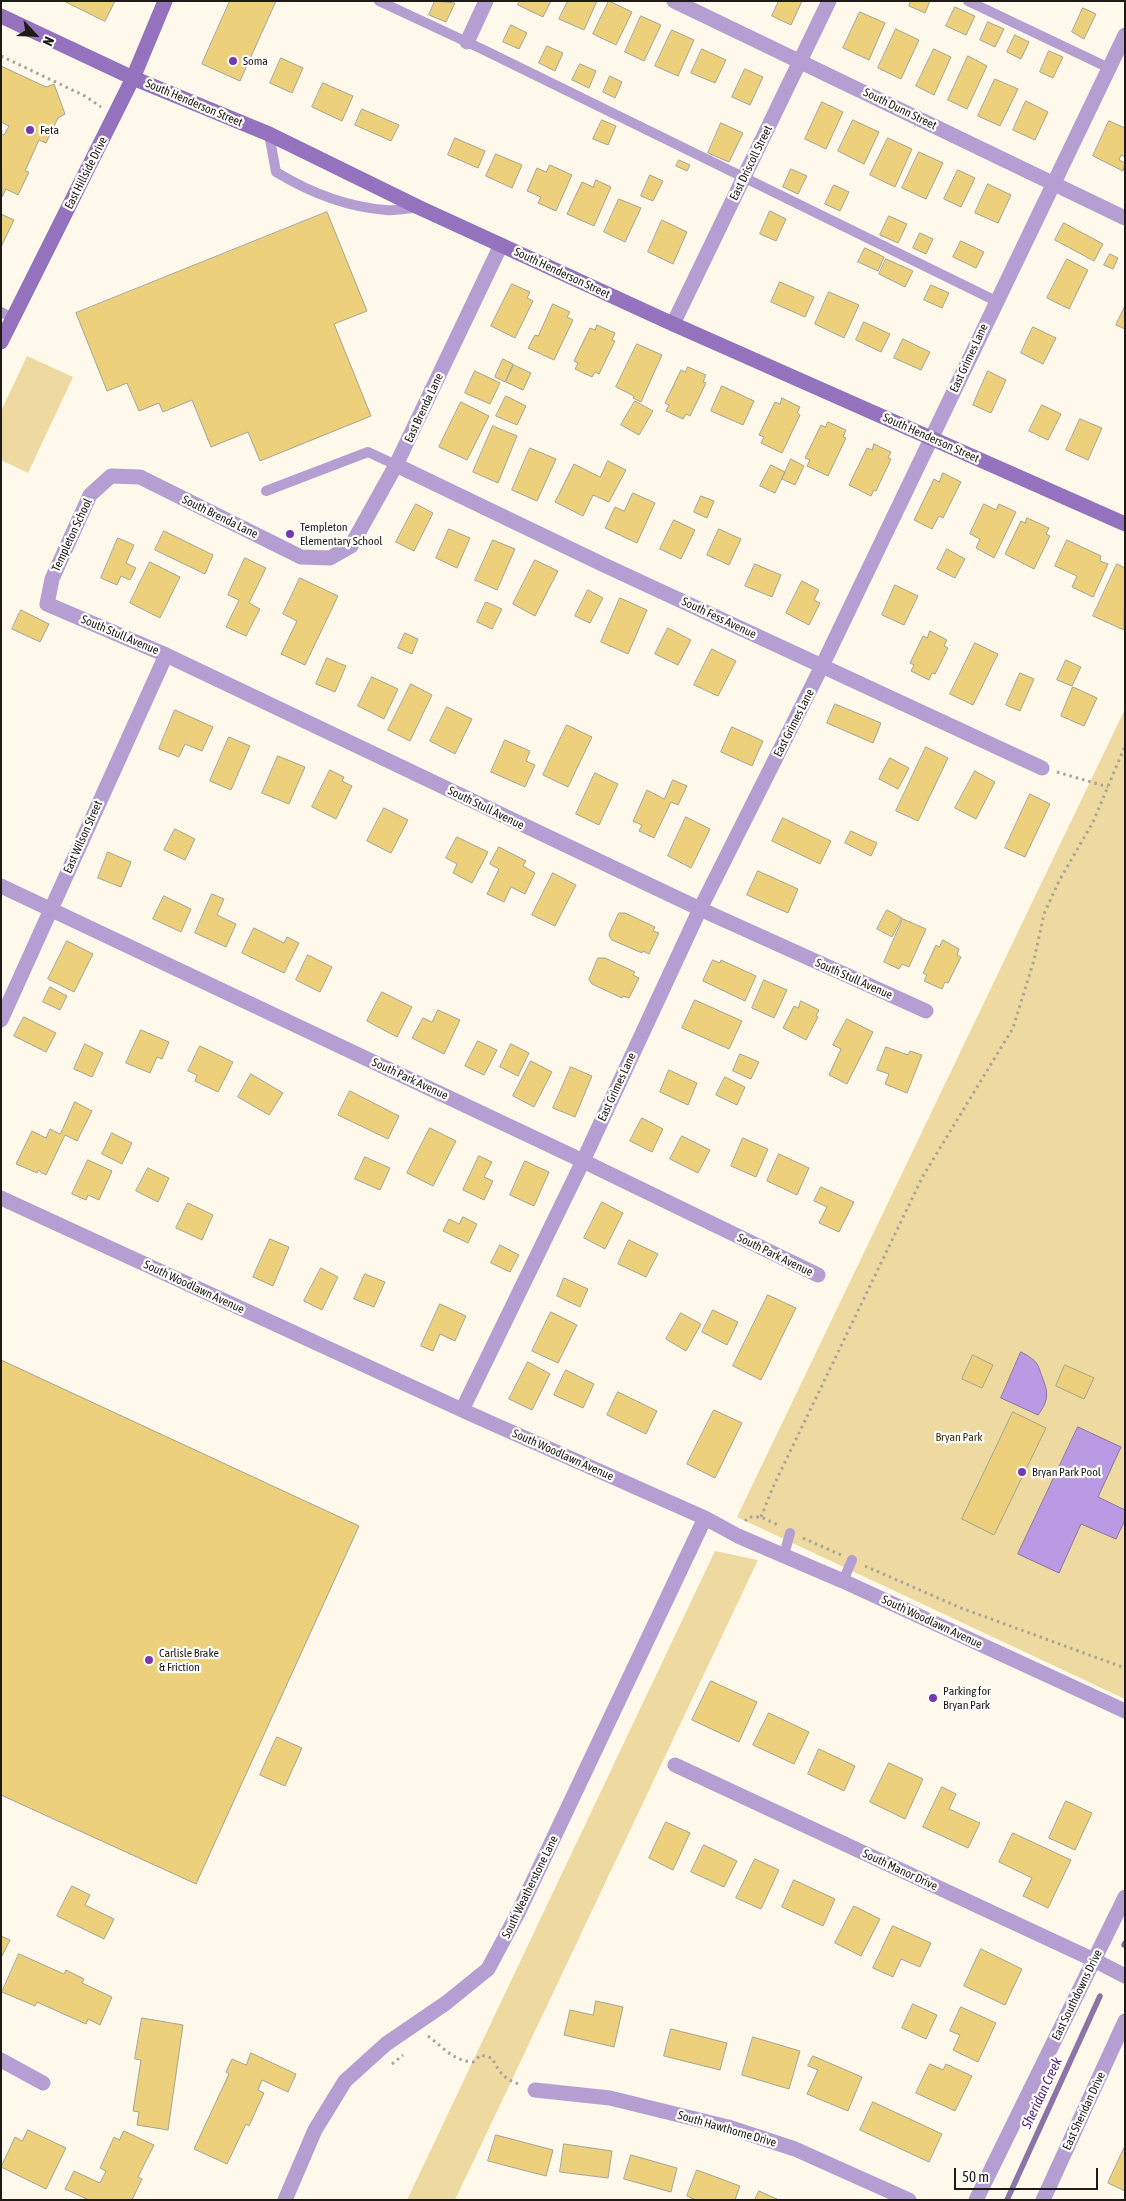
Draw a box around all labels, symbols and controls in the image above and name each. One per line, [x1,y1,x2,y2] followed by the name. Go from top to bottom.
[10,10,60,60] north arrow
[40,34,58,48] text: N
[243,54,268,68] place label: Soma
[227,55,239,67] marker: Soma
[143,76,245,130] street label: South Henderson Street
[861,85,939,133] street label: South Dunn Street
[40,123,59,137] place label: Feta
[727,123,775,203] street label: East Driscoll Street
[24,124,36,136] marker: Feta
[62,134,110,212] street label: East Hillside Drive
[512,245,612,301] street label: South Henderson Street
[947,321,991,395] street label: East Grimes Lane
[402,371,446,445] street label: East Brenda Lane
[881,410,981,466] street label: South Henderson Street
[180,492,260,542] street label: South Brenda Lane
[49,496,95,574] street label: Templeton School
[300,520,382,548] place label: Templeton Elementary School
[284,528,296,540] marker: Templeton Elementary School
[679,594,759,642] street label: South Fess Avenue
[79,612,161,658] street label: South Stull Avenue
[771,687,817,759] street label: East Grimes Lane
[446,783,526,833] street label: South Stull Avenue
[60,798,106,876] street label: East Wilson Street
[813,956,895,1002] street label: South Stull Avenue
[595,1050,639,1124] street label: East Grimes Lane
[370,1055,450,1103] street label: South Park Avenue
[735,1230,815,1280] street label: South Park Avenue
[141,1257,247,1317] street label: South Woodlawn Avenue
[510,1426,616,1484] street label: South Woodlawn Avenue
[935,1430,983,1444] park label: Bryan Park
[1032,1465,1101,1479] place label: Bryan Park Pool
[1016,1466,1028,1478] marker: Bryan Park Pool
[879,1592,985,1652] street label: South Woodlawn Avenue
[159,1646,219,1674] place label: Carlisle Brake & Friction
[143,1654,155,1666] marker: Carlisle Brake & Friction
[943,1684,991,1712] place label: Parking for Bryan Park
[927,1692,939,1704] marker: Parking for Bryan Park
[499,1833,561,1941] street label: South Weatherstone Lane
[860,1846,940,1894] street label: South Manor Drive
[1049,1947,1105,2043] street label: East Southdowns Drive
[1018,2055,1066,2131] water label: Sheridan Creek
[1060,2070,1108,2152] street label: East Sheridan Drive
[676,2108,778,2150] street label: South Hawthorne Drive
[956,2158,1100,2190] scale bar
[962,2168,989,2185] text: 50 m

